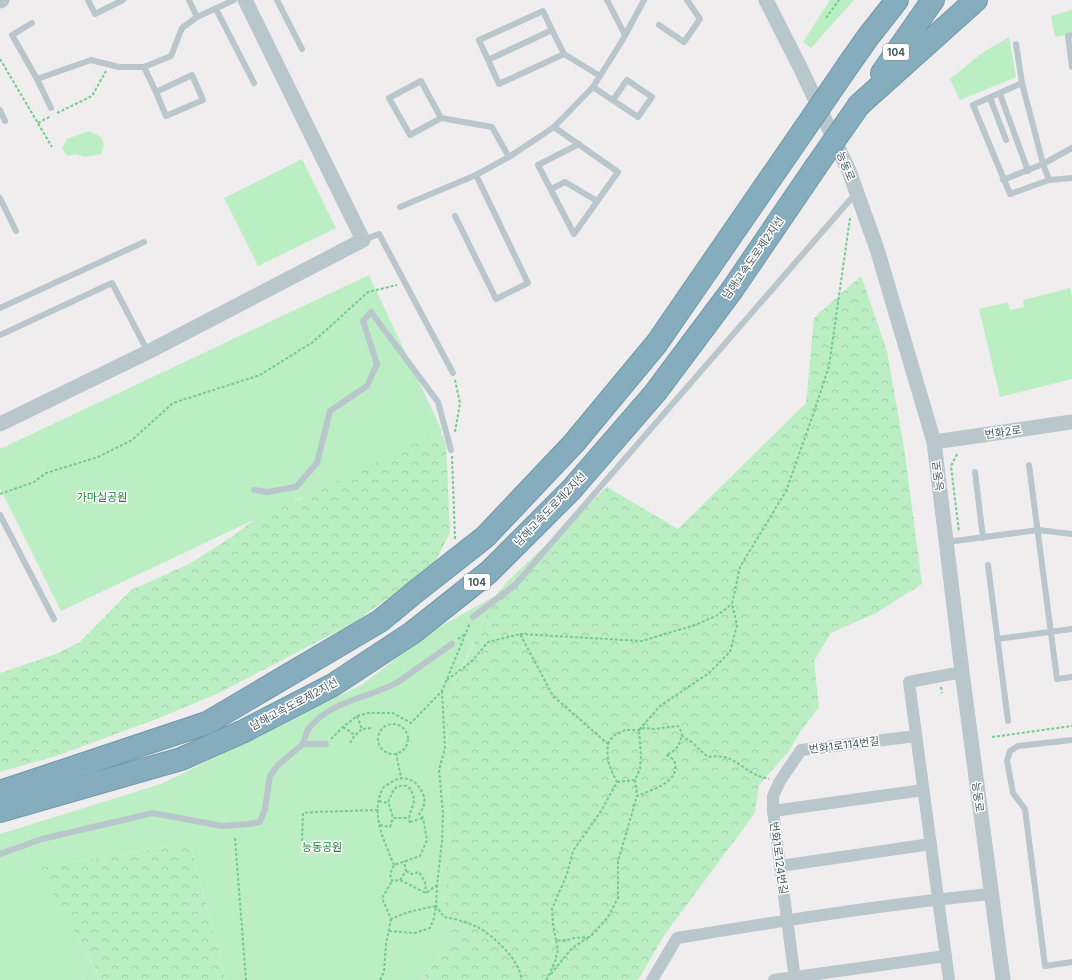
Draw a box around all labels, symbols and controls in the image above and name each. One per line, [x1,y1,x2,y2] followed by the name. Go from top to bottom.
[883,44,909,60] road number: 104
[834,149,858,183] street label: 능동로
[719,214,787,302] street label: 남해고속도로제2지선
[984,422,1022,442] street label: 번화2로
[929,460,947,492] street label: 능동로
[511,469,589,549] street label: 남해고속도로제2지선
[77,490,127,504] park label: 가마실공원
[464,574,490,590] road number: 104
[248,675,340,733] street label: 남해고속도로제2지선
[808,734,880,756] street label: 번화1로114번길
[969,781,987,813] street label: 능동로
[767,821,791,895] street label: 번화1로124번길
[302,840,342,854] park label: 능동공원

